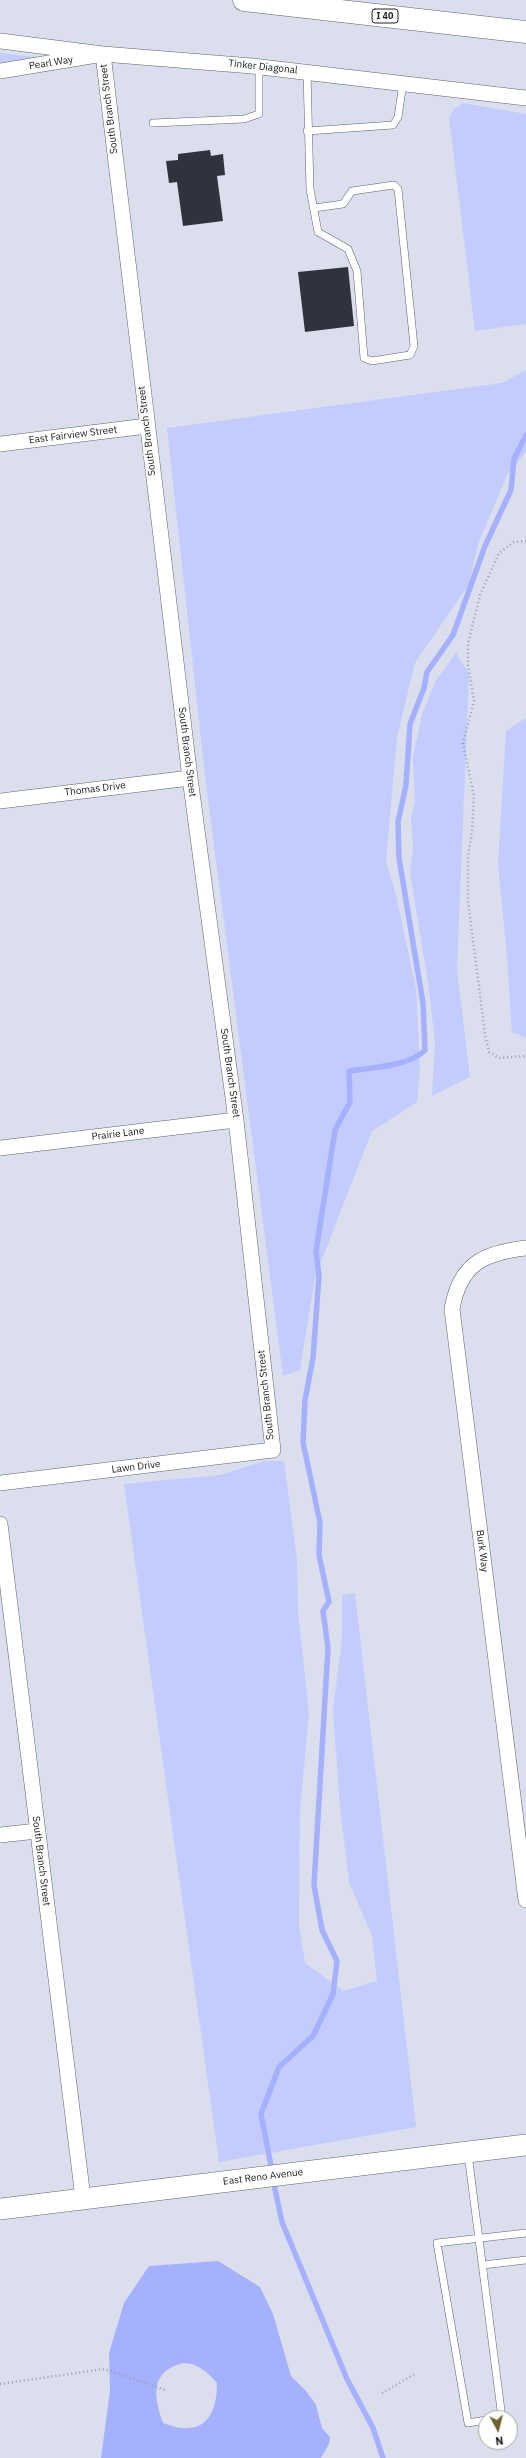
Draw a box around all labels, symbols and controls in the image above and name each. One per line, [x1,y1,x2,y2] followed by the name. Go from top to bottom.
[372,9,398,23] road number: I 40
[28,54,74,72] street label: Pearl Way
[228,57,298,77] street label: Tinker Diagonal
[98,63,120,155] street label: South Branch Street
[136,385,158,477] street label: South Branch Street
[28,424,118,446] street label: East Fairview Street
[176,706,198,798] street label: South Branch Street
[64,779,126,799] street label: Thomas Drive
[218,1027,242,1119] street label: South Branch Street
[91,1125,145,1143] street label: Prairie Lane
[255,1349,277,1441] street label: South Branch Street
[111,1458,161,1476] street label: Lawn Drive
[473,1529,491,1573] street label: Burk Way
[30,1815,52,1907] street label: South Branch Street
[222,2166,304,2188] street label: East Reno Avenue
[478,2410,518,2450] north arrow
[495,2433,504,2448] text: N

